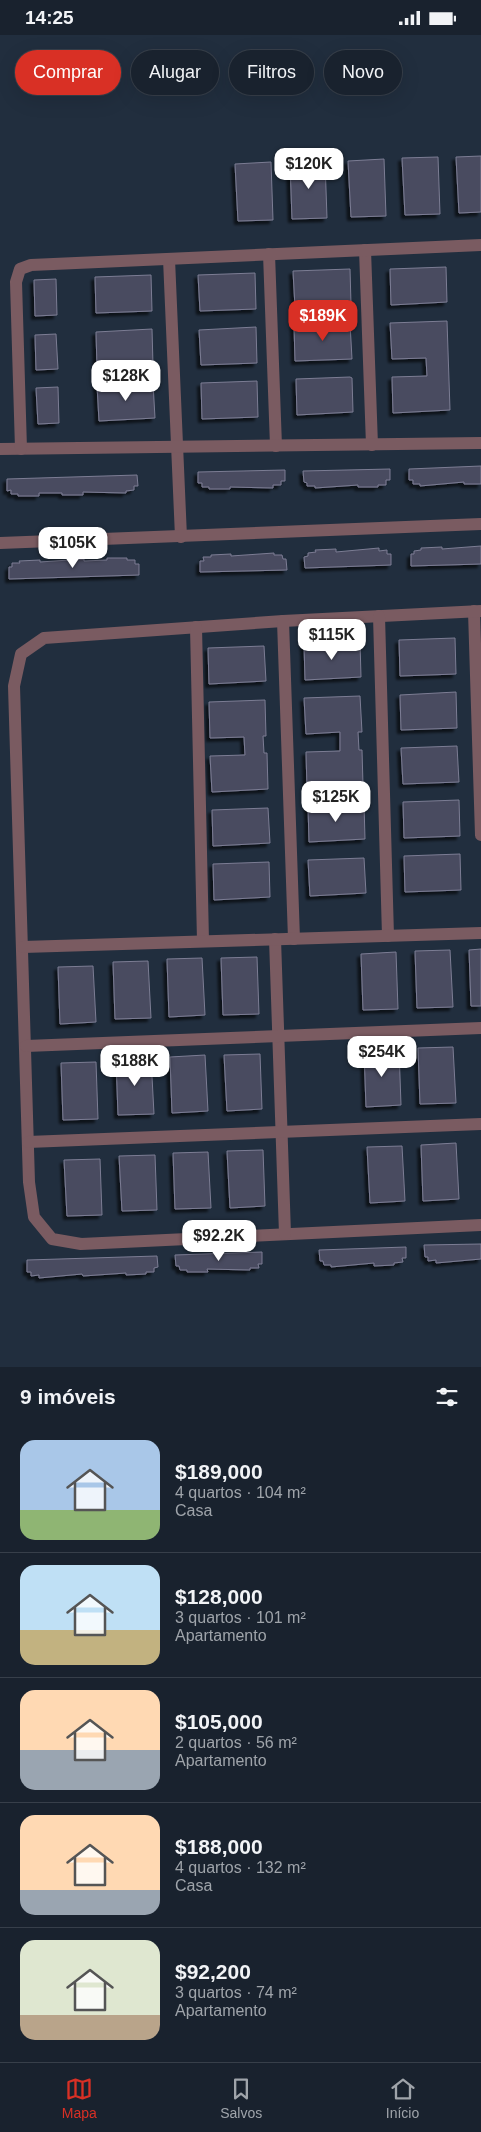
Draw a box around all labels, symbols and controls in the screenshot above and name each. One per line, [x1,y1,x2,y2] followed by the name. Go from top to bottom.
[25,7,74,28] text: 14:25
[15,50,121,95] chip: Comprar
[131,50,219,95] chip: Alugar
[229,50,314,95] chip: Filtros
[324,50,402,95] chip: Novo
[274,147,344,190] pin: $120K
[285,155,333,172] text: $120K
[288,299,358,342] pin: $189K
[299,307,347,324] text: $189K
[91,359,161,402] pin: $128K
[102,367,150,384] text: $128K
[38,527,108,569] pin: $105K
[49,534,97,551] text: $105K
[297,619,367,661] pin: $115K
[309,626,355,643] text: $115K
[301,781,371,823] pin: $125K
[312,788,360,805] text: $125K
[347,1035,417,1078] pin: $254K
[358,1043,406,1060] text: $254K
[100,1045,170,1087] pin: $188K
[111,1052,159,1069] text: $188K
[178,1219,260,1262] pin: $92.2K
[193,1227,245,1244] text: $92.2K
[433,1383,461,1411] icon: filters
[20,1385,116,1408] text: 9 imóveis
[60,1460,120,1520] icon: home
[175,1460,263,1483] text: $189,000
[175,1484,306,1501] text: 4 quartos · 104 m²
[175,1502,212,1519] text: Casa
[60,1585,120,1645] icon: home
[175,1585,263,1608] text: $128,000
[175,1609,306,1626] text: 3 quartos · 101 m²
[175,1627,267,1644] text: Apartamento
[60,1710,120,1770] icon: home
[175,1710,263,1733] text: $105,000
[175,1734,297,1751] text: 2 quartos · 56 m²
[175,1752,267,1769] text: Apartamento
[60,1835,120,1895] icon: home
[175,1835,263,1858] text: $188,000
[175,1859,306,1876] text: 4 quartos · 132 m²
[175,1877,212,1894] text: Casa
[60,1960,120,2020] icon: home
[175,1960,251,1983] text: $92,200
[175,1984,297,2001] text: 3 quartos · 74 m²
[175,2002,267,2019] text: Apartamento
[62,2075,97,2121] tab: Mapa
[220,2075,262,2121] tab: Salvos
[386,2075,419,2121] tab: Início

